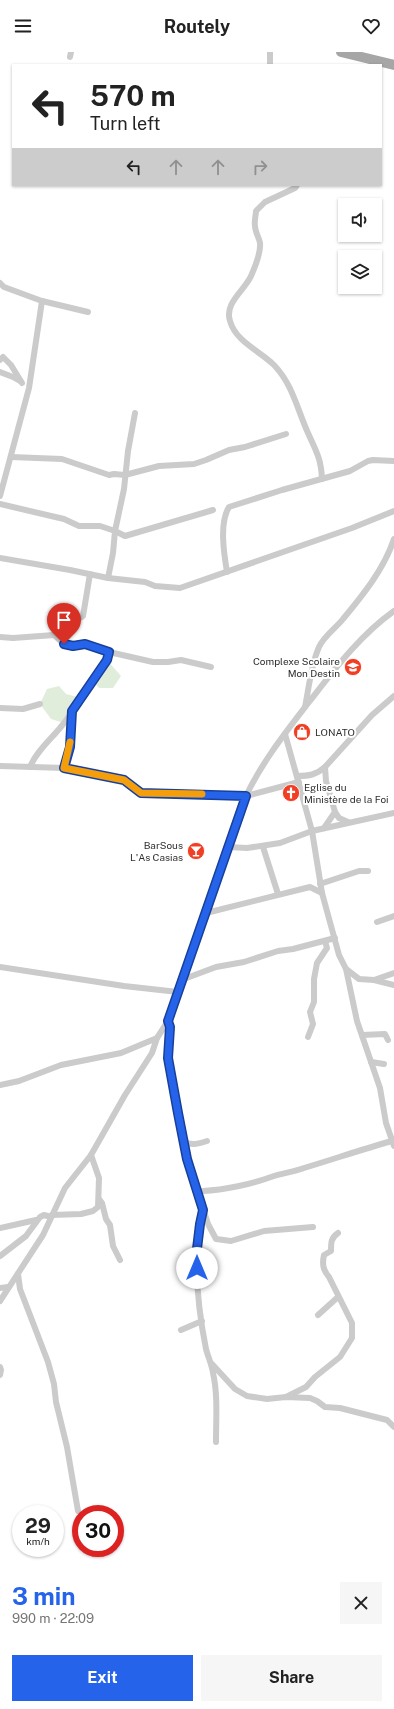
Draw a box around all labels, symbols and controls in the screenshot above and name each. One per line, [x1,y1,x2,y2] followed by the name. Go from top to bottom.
[12,15,34,37] icon: menu
[360,15,382,37] icon: heart
[164,16,230,37] text: Routely
[90,79,176,112] text: 570 m
[24,80,76,132] icon: left
[90,113,160,134] text: Turn left
[123,156,145,178] icon: left
[165,156,187,178] icon: ahead
[207,156,229,178] icon: ahead
[249,156,271,178] icon: right
[338,198,382,294] map controls
[338,198,382,242] button: sound
[338,250,382,294] button: layers
[47,603,81,644] pin
[53,609,75,631] icon: arrive
[253,655,340,679] place label: Complexe Scolaire Mon Destin
[343,657,363,677] school or university icon: Complexe Scolaire Mon Destin
[292,722,312,742] shop icon: LONATO
[315,726,355,738] place label: LONATO
[304,781,389,805] place label: Eglise du Ministère de la Foi
[281,783,301,803] church icon: Eglise du Ministère de la Foi
[130,839,183,863] place label: BarSous L'As Casias
[186,841,206,861] bar icon: BarSous L'As Casias
[176,1247,218,1289] position arrow
[72,1505,124,1557] speed limit sign: 30
[25,1514,51,1538] text: 29
[26,1535,50,1547] text: km/h
[12,1582,76,1610] text: 3 min
[340,1582,382,1624] button: close
[12,1611,94,1626] text: 990 m · 22:09
[12,1655,193,1701] button: Exit
[201,1655,382,1701] button: Share

